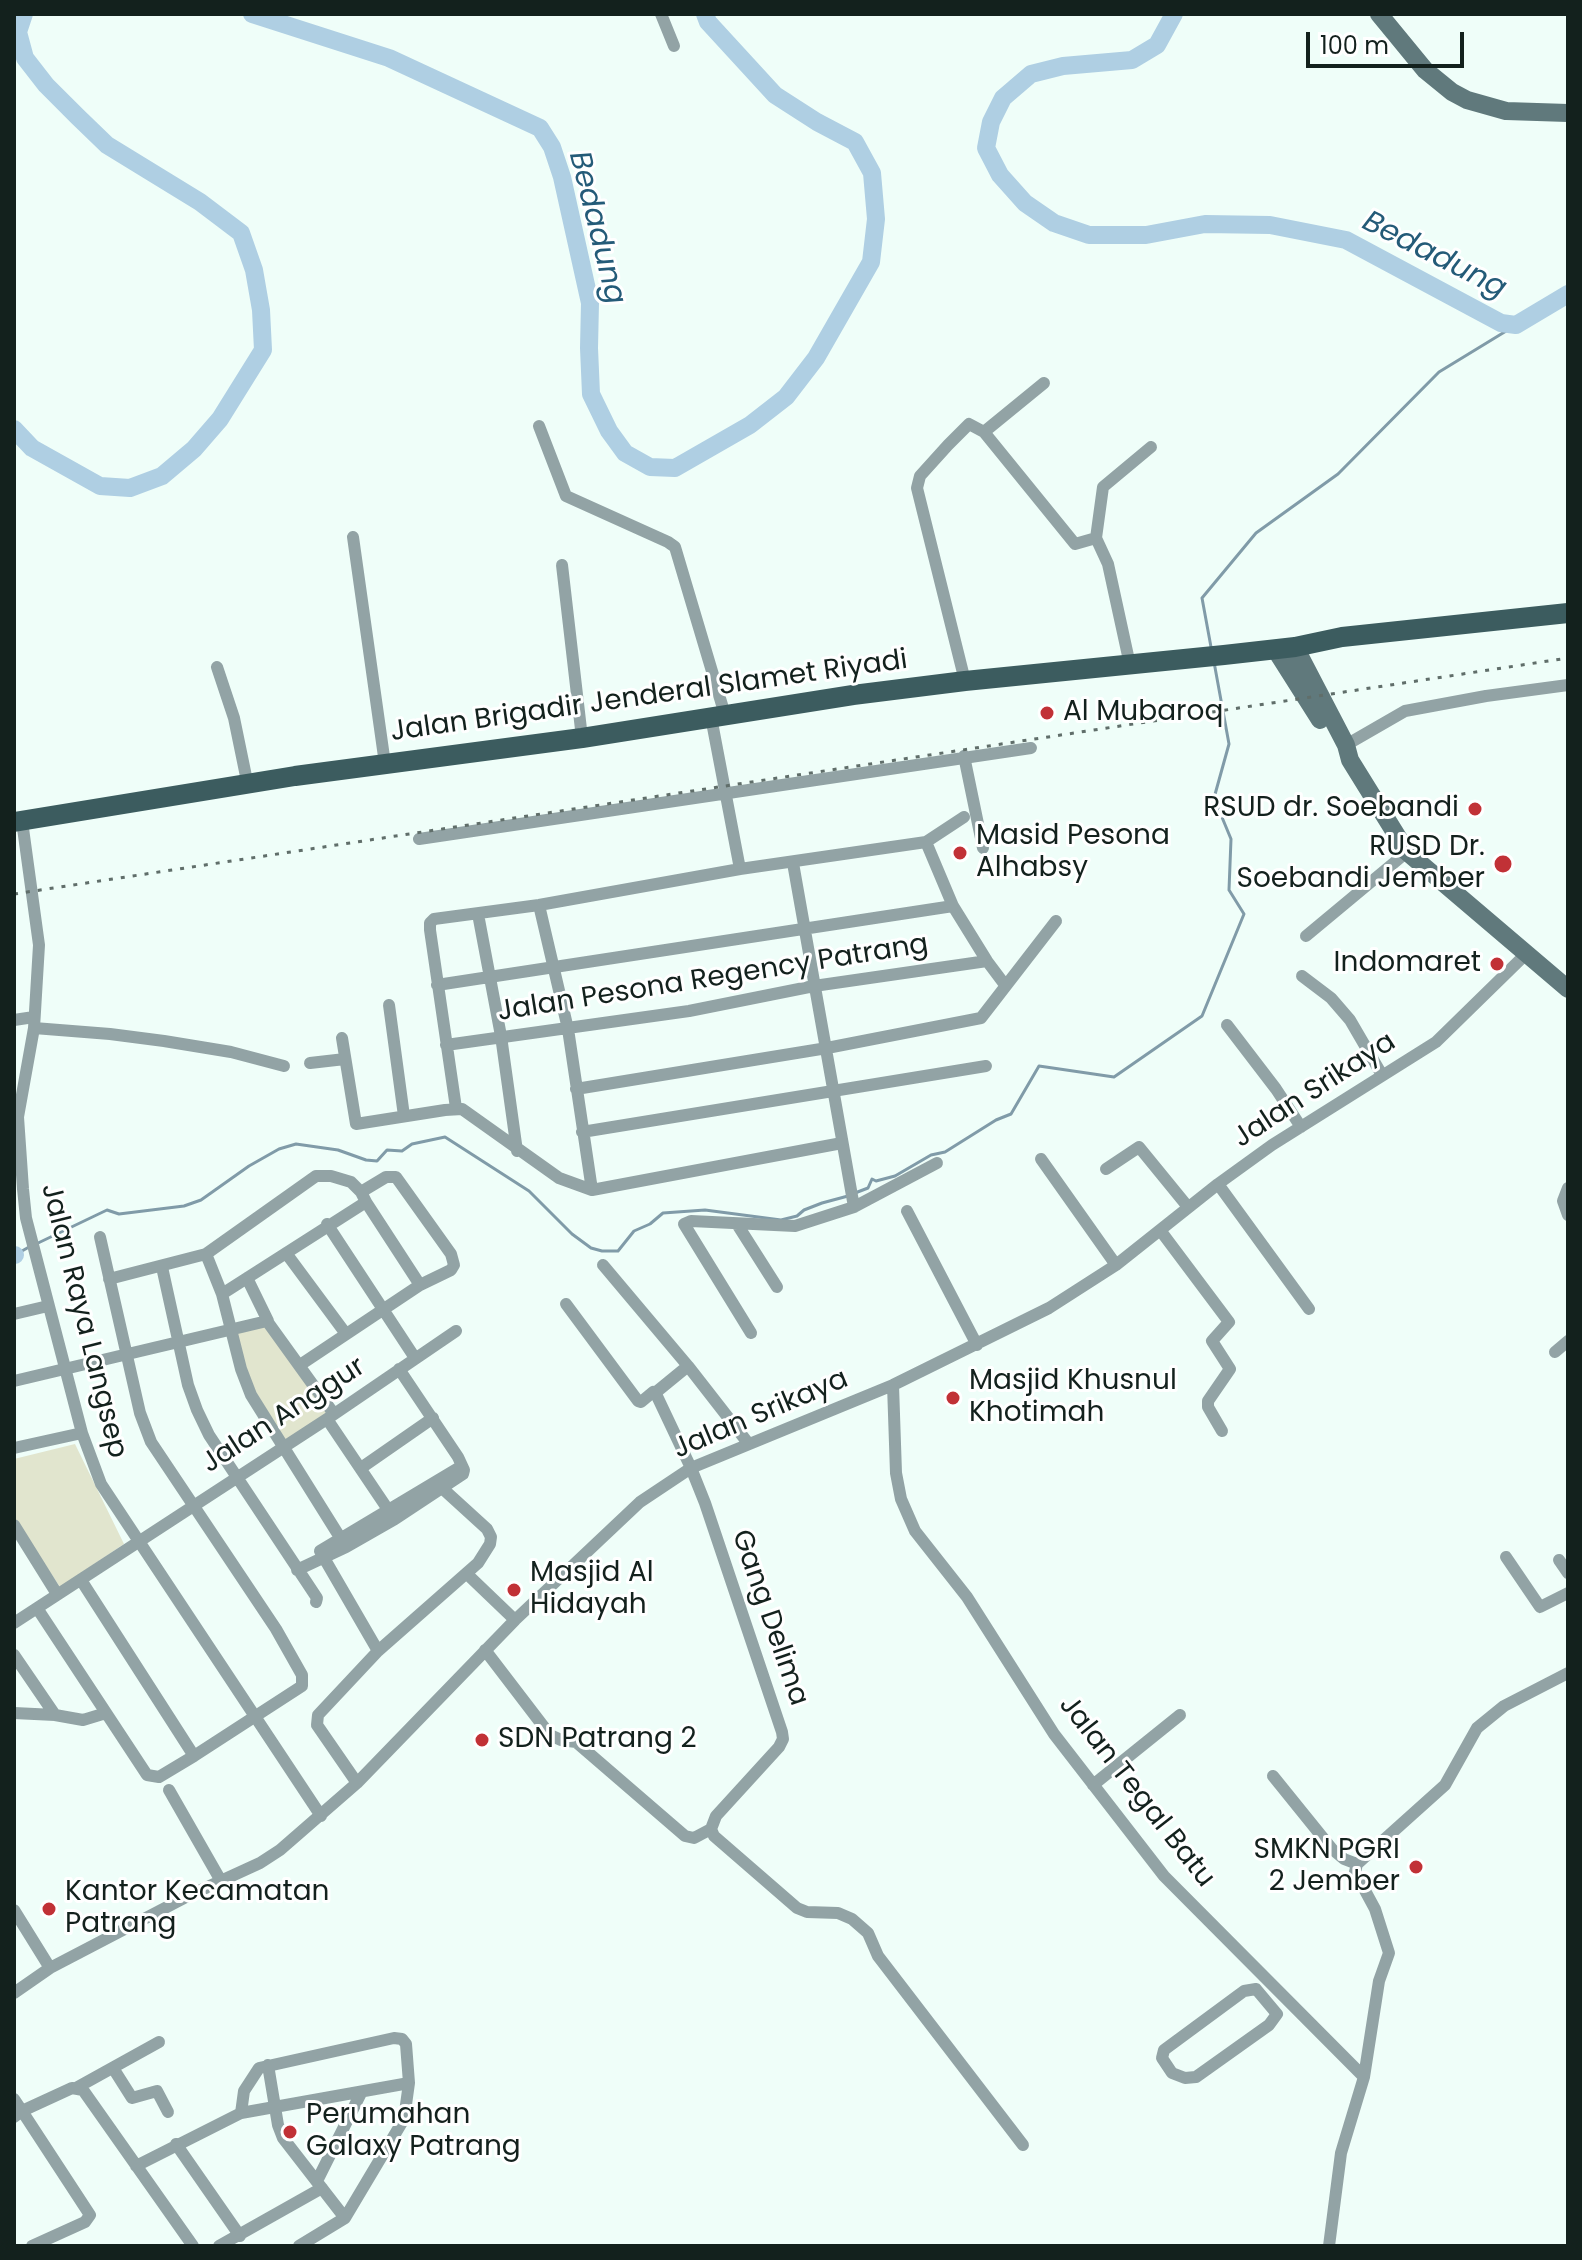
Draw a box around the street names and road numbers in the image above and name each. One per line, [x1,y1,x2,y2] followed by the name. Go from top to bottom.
[388,644,910,750] street label: Jalan Brigadir Jenderal Slamet Riyadi
[495,928,931,1030] street label: Jalan Pesona Regency Patrang
[1228,1026,1402,1156] street label: Jalan Srikaya
[33,1180,133,1462] street label: Jalan Raya Langsep
[196,1351,372,1481] street label: Jalan Anggur
[668,1363,854,1467] street label: Jalan Srikaya
[723,1526,815,1710] street label: Gang Delima
[1051,1689,1221,1895] street label: Jalan Tegal Batu

